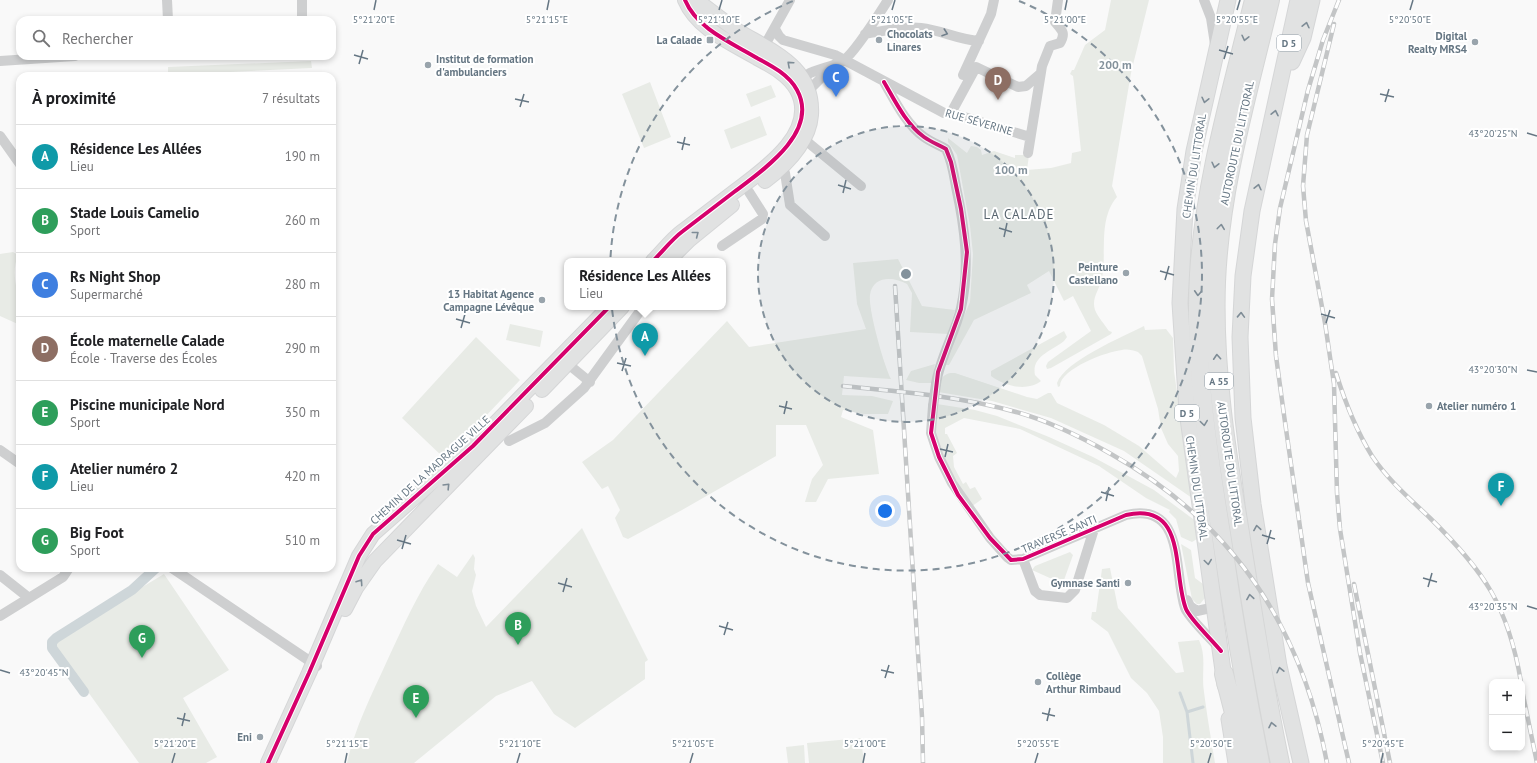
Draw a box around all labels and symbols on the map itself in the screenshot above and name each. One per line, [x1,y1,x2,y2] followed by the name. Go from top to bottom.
[353,13,395,26] text: 5°21'20"E
[526,13,568,26] text: 5°21'15"E
[698,13,740,26] text: 5°21'10"E
[871,13,913,26] text: 5°21'05"E
[1044,13,1086,26] text: 5°21'00"E
[1216,13,1258,26] text: 5°20'55"E
[1389,13,1431,26] text: 5°20'50"E
[1301,22,1310,29] one-way arrow
[887,27,933,54] place label: Chocolats Linares
[942,29,949,37] one-way arrow
[1408,29,1468,56] place label: Digital Realty MRS4
[657,33,702,47] place label: La Calade
[705,35,715,45] marker: La Calade
[874,35,884,45] marker: Chocolats Linares
[1241,35,1249,41] one-way arrow
[1277,35,1301,51] road number: D 5
[1470,37,1480,47] marker: Digital Realty MRS4
[436,52,534,79] place label: Institut de formation d'ambulanciers
[1098,57,1132,72] text: 200 m
[423,60,433,70] marker: Institut de formation d'ambulanciers
[787,61,795,69] one-way arrow
[823,64,849,97] pin: C
[985,67,1011,100] pin: D
[1217,79,1257,206] street label: AUTOROUTE DU LITTORAL
[1201,96,1210,103] one-way arrow
[944,106,1014,138] street label: RUE SÉVERINE
[1270,110,1278,116] one-way arrow
[1179,112,1209,219] street label: CHEMIN DU LITTORAL
[1468,127,1518,140] text: 43°20'25"N
[1211,161,1220,168] one-way arrow
[994,162,1028,177] text: 100 m
[1253,183,1261,190] one-way arrow
[984,206,1054,223] district label: LA CALADE
[1216,224,1225,231] one-way arrow
[691,232,698,239] one-way arrow
[1069,260,1118,287] place label: Peinture Castellano
[899,267,913,281] centre of rings
[1121,268,1131,278] marker: Peinture Castellano
[443,287,534,314] place label: 13 Habitat Agence Campagne Lévêque
[1194,290,1203,296] one-way arrow
[537,295,547,305] marker: 13 Habitat Agence Campagne Lévêque
[1237,312,1245,318] one-way arrow
[632,323,658,356] pin: A
[1213,354,1222,360] one-way arrow
[1468,363,1518,376] text: 43°20'30"N
[1205,373,1233,389] road number: A 55
[1437,399,1516,413] place label: Atelier numéro 1
[1214,400,1246,528] street label: AUTOROUTE DU LITTORAL
[1424,401,1434,411] marker: Atelier numéro 1
[1175,405,1199,421] road number: D 5
[367,412,493,528] street label: CHEMIN DE LA MADRAGUE VILLE
[1199,420,1208,426] one-way arrow
[1183,435,1211,542] street label: CHEMIN DU LITTORAL
[1488,473,1514,506] pin: F
[443,483,450,491] one-way arrow
[875,501,895,521] your location
[1019,512,1099,556] street label: TRAVERSE SANTI
[1253,525,1262,531] one-way arrow
[1203,559,1212,565] one-way arrow
[1051,576,1120,590] place label: Gymnase Santi
[1123,578,1133,588] marker: Gymnase Santi
[355,579,362,586] one-way arrow
[1246,594,1255,600] one-way arrow
[1468,600,1518,613] text: 43°20'35"N
[505,612,531,645] pin: B
[129,625,155,658] pin: G
[19,666,69,679] text: 43°20'45"N
[1276,667,1285,674] one-way arrow
[1046,669,1121,696] place label: Collège Arthur Rimbaud
[1033,677,1043,687] marker: Collège Arthur Rimbaud
[403,685,429,718] pin: E
[1269,722,1277,728] one-way arrow
[237,730,252,744] place label: Eni
[255,732,265,742] marker: Eni
[154,737,196,750] text: 5°21'20"E
[326,737,368,750] text: 5°21'15"E
[499,737,541,750] text: 5°21'10"E
[672,737,714,750] text: 5°21'05"E
[844,737,886,750] text: 5°21'00"E
[1017,737,1059,750] text: 5°20'55"E
[1190,737,1232,750] text: 5°20'50"E
[1362,737,1404,750] text: 5°20'45"E

